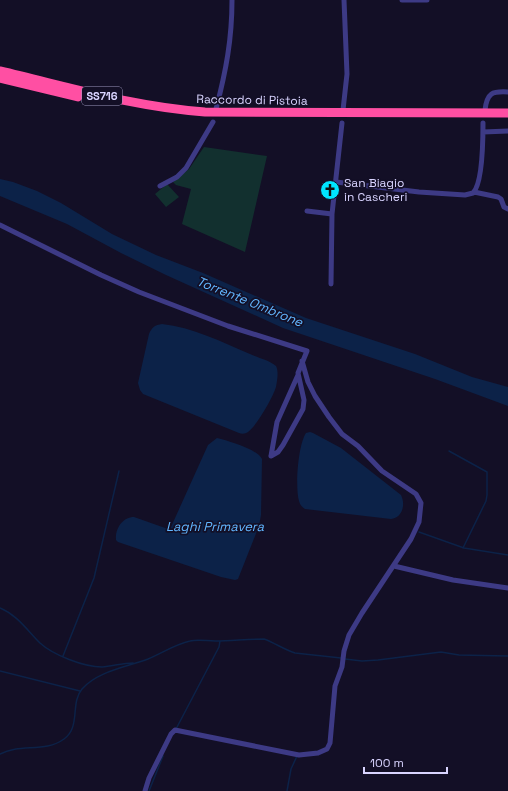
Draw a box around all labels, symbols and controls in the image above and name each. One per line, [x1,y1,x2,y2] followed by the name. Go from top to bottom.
[82,87,122,105] road number: SS716
[196,91,308,109] street label: Raccordo di Pistoia
[344,175,407,205] place label: San Biagio in Cascheri
[319,179,341,201] church icon: San Biagio in Cascheri
[194,272,307,331] water label: Torrente Ombrone
[166,518,265,535] water label: Laghi Primavera
[364,749,447,775] scale bar
[370,755,404,771] text: 100 m

